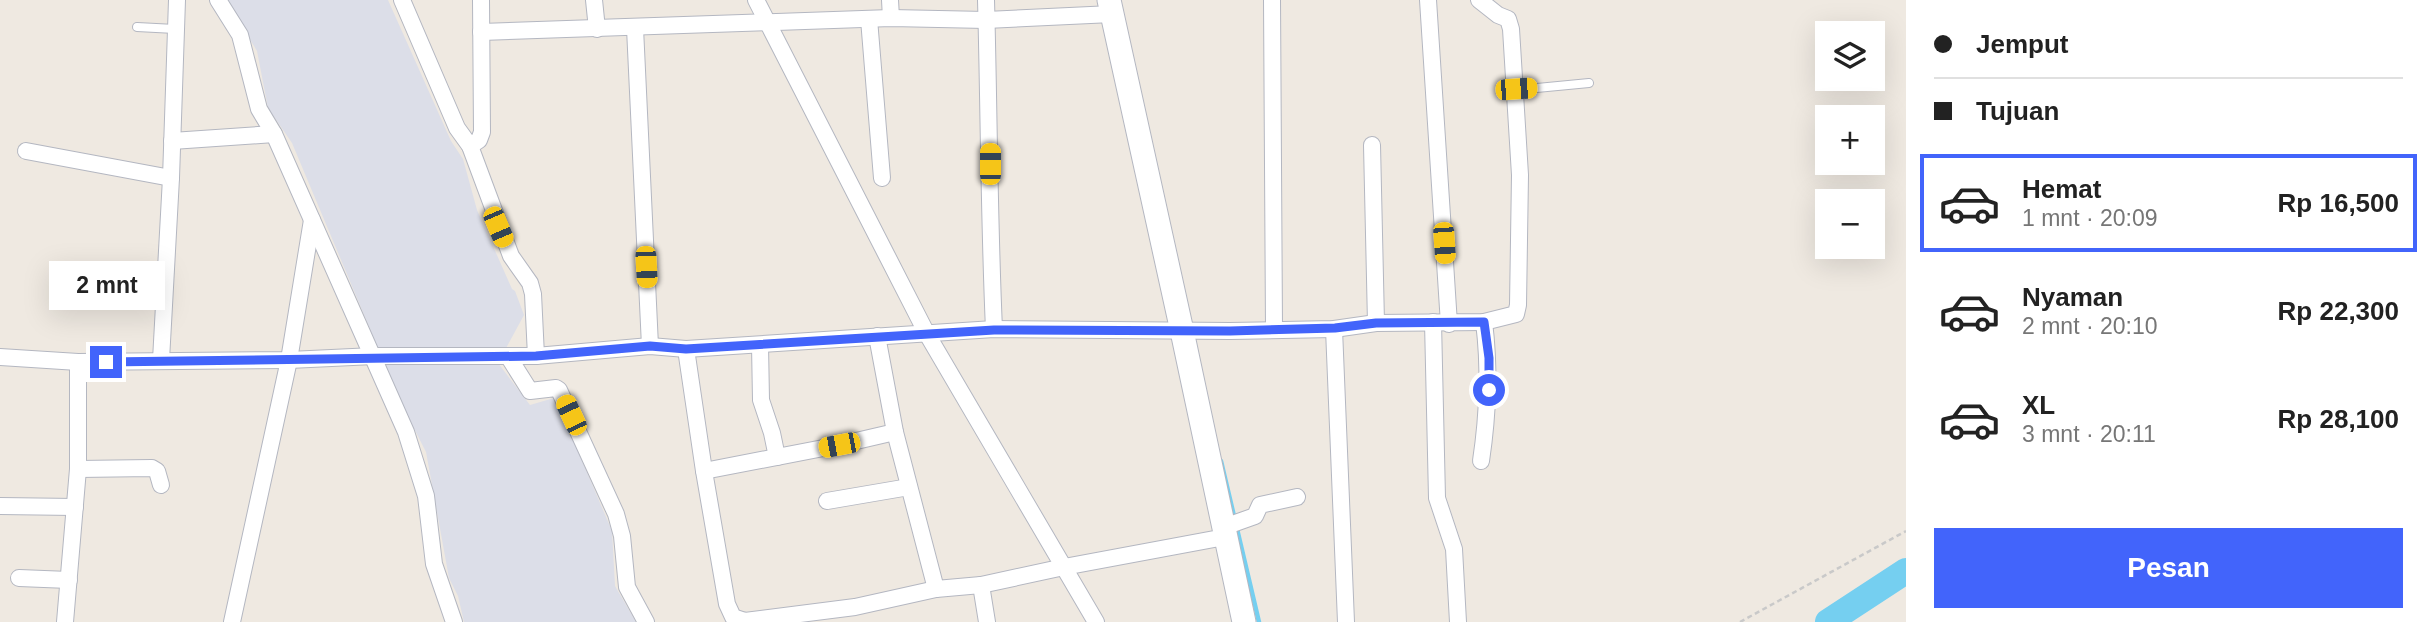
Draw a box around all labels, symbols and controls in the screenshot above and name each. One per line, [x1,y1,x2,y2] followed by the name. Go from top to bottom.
[1815,21,1885,259] map controls
[1815,21,1885,91] button: layers
[1976,29,2068,59] text: Jemput
[1495,77,1538,101] car
[1976,96,2059,126] text: Tujuan
[1815,105,1885,175] button: +
[980,143,1001,185] car
[1938,172,2001,235] icon: car
[2022,174,2101,204] text: Hemat
[2278,188,2399,218] text: Rp 16,500
[1815,189,1885,259] button: −
[481,204,516,250] car
[2022,205,2158,231] text: 1 mnt · 20:09
[1433,221,1456,265] car
[635,245,658,289] car
[48,260,164,310] callout: 2 mnt
[76,272,138,298] text: 2 mnt
[1938,280,2001,343] icon: car
[2022,282,2123,312] text: Nyaman
[2278,296,2399,326] text: Rp 22,300
[2022,313,2158,339] text: 2 mnt · 20:10
[90,346,122,378] route end
[1473,374,1505,406] route start
[1938,388,2001,451] icon: car
[2022,390,2055,420] text: XL
[553,392,590,438] car
[2278,404,2399,434] text: Rp 28,100
[2022,421,2156,447] text: 3 mnt · 20:11
[817,431,862,459] car
[1934,528,2403,608] button: Pesan

